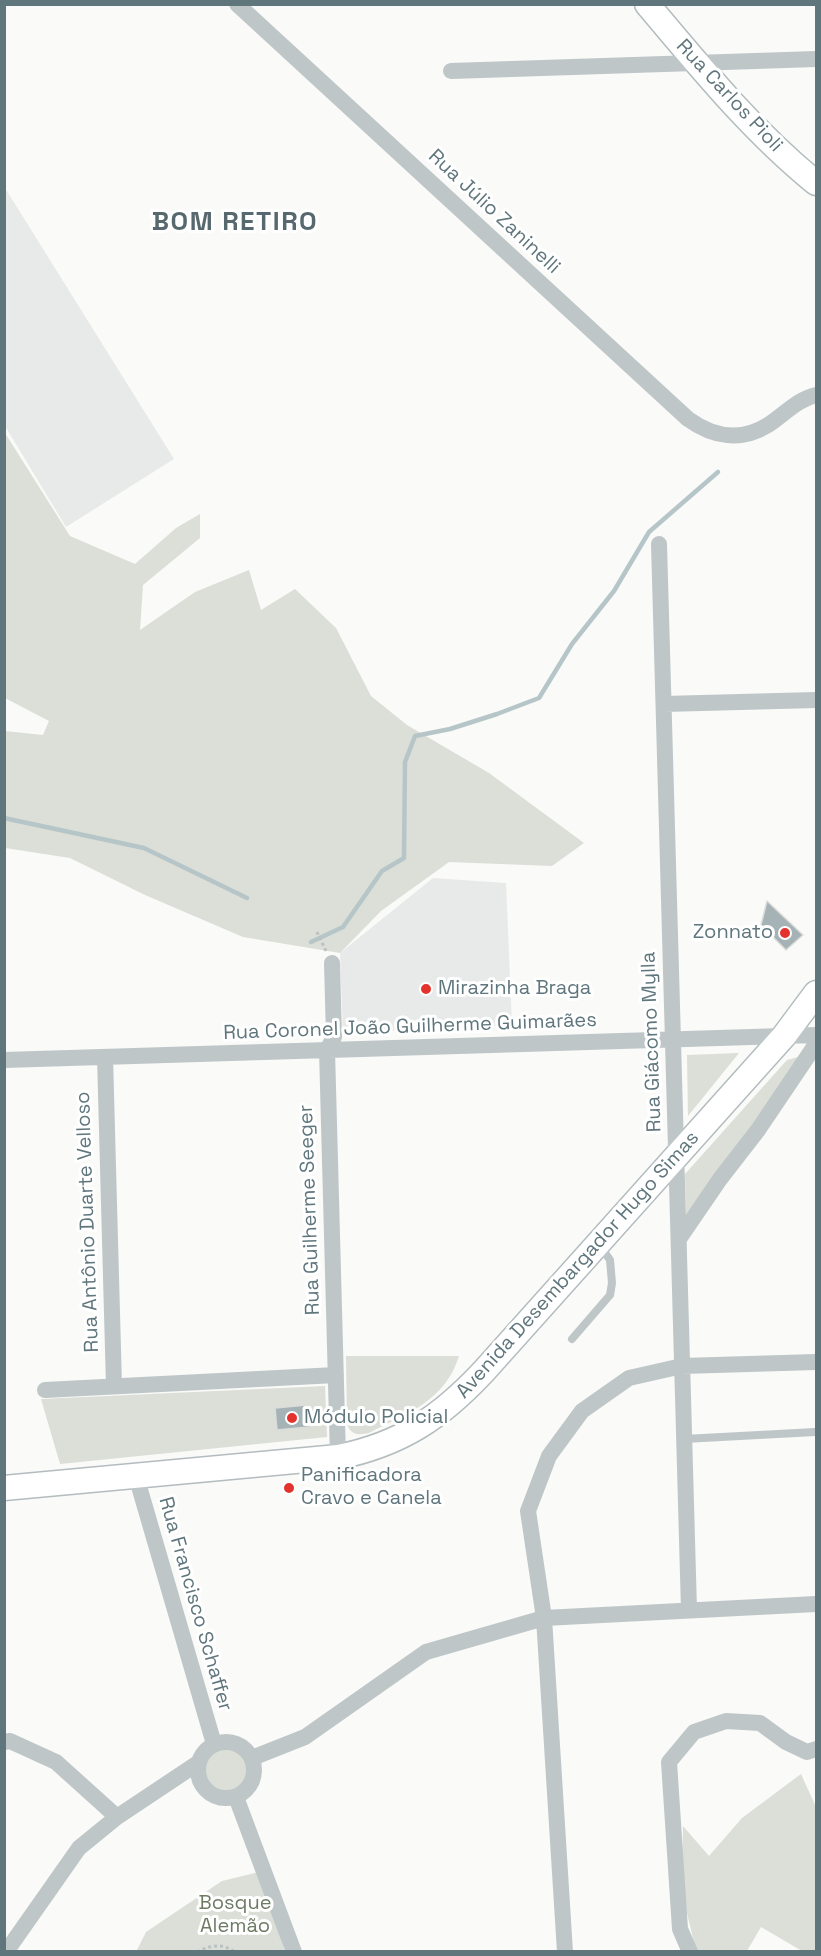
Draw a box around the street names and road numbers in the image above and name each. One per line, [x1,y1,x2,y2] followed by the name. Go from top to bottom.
[671,35,787,157] street label: Rua Carlos Pioli
[423,145,565,279] street label: Rua Júlio Zaninelli
[637,951,667,1133] street label: Rua Giácomo Mylla
[223,1008,597,1046] street label: Rua Coronel João Guilherme Guimarães
[71,1091,105,1353] street label: Rua Antônio Duarte Velloso
[294,1104,326,1316] street label: Rua Guilherme Seeger
[452,1126,704,1404] street label: Avenida Desembargador Hugo Simas
[153,1494,237,1714] street label: Rua Francisco Schaffer

